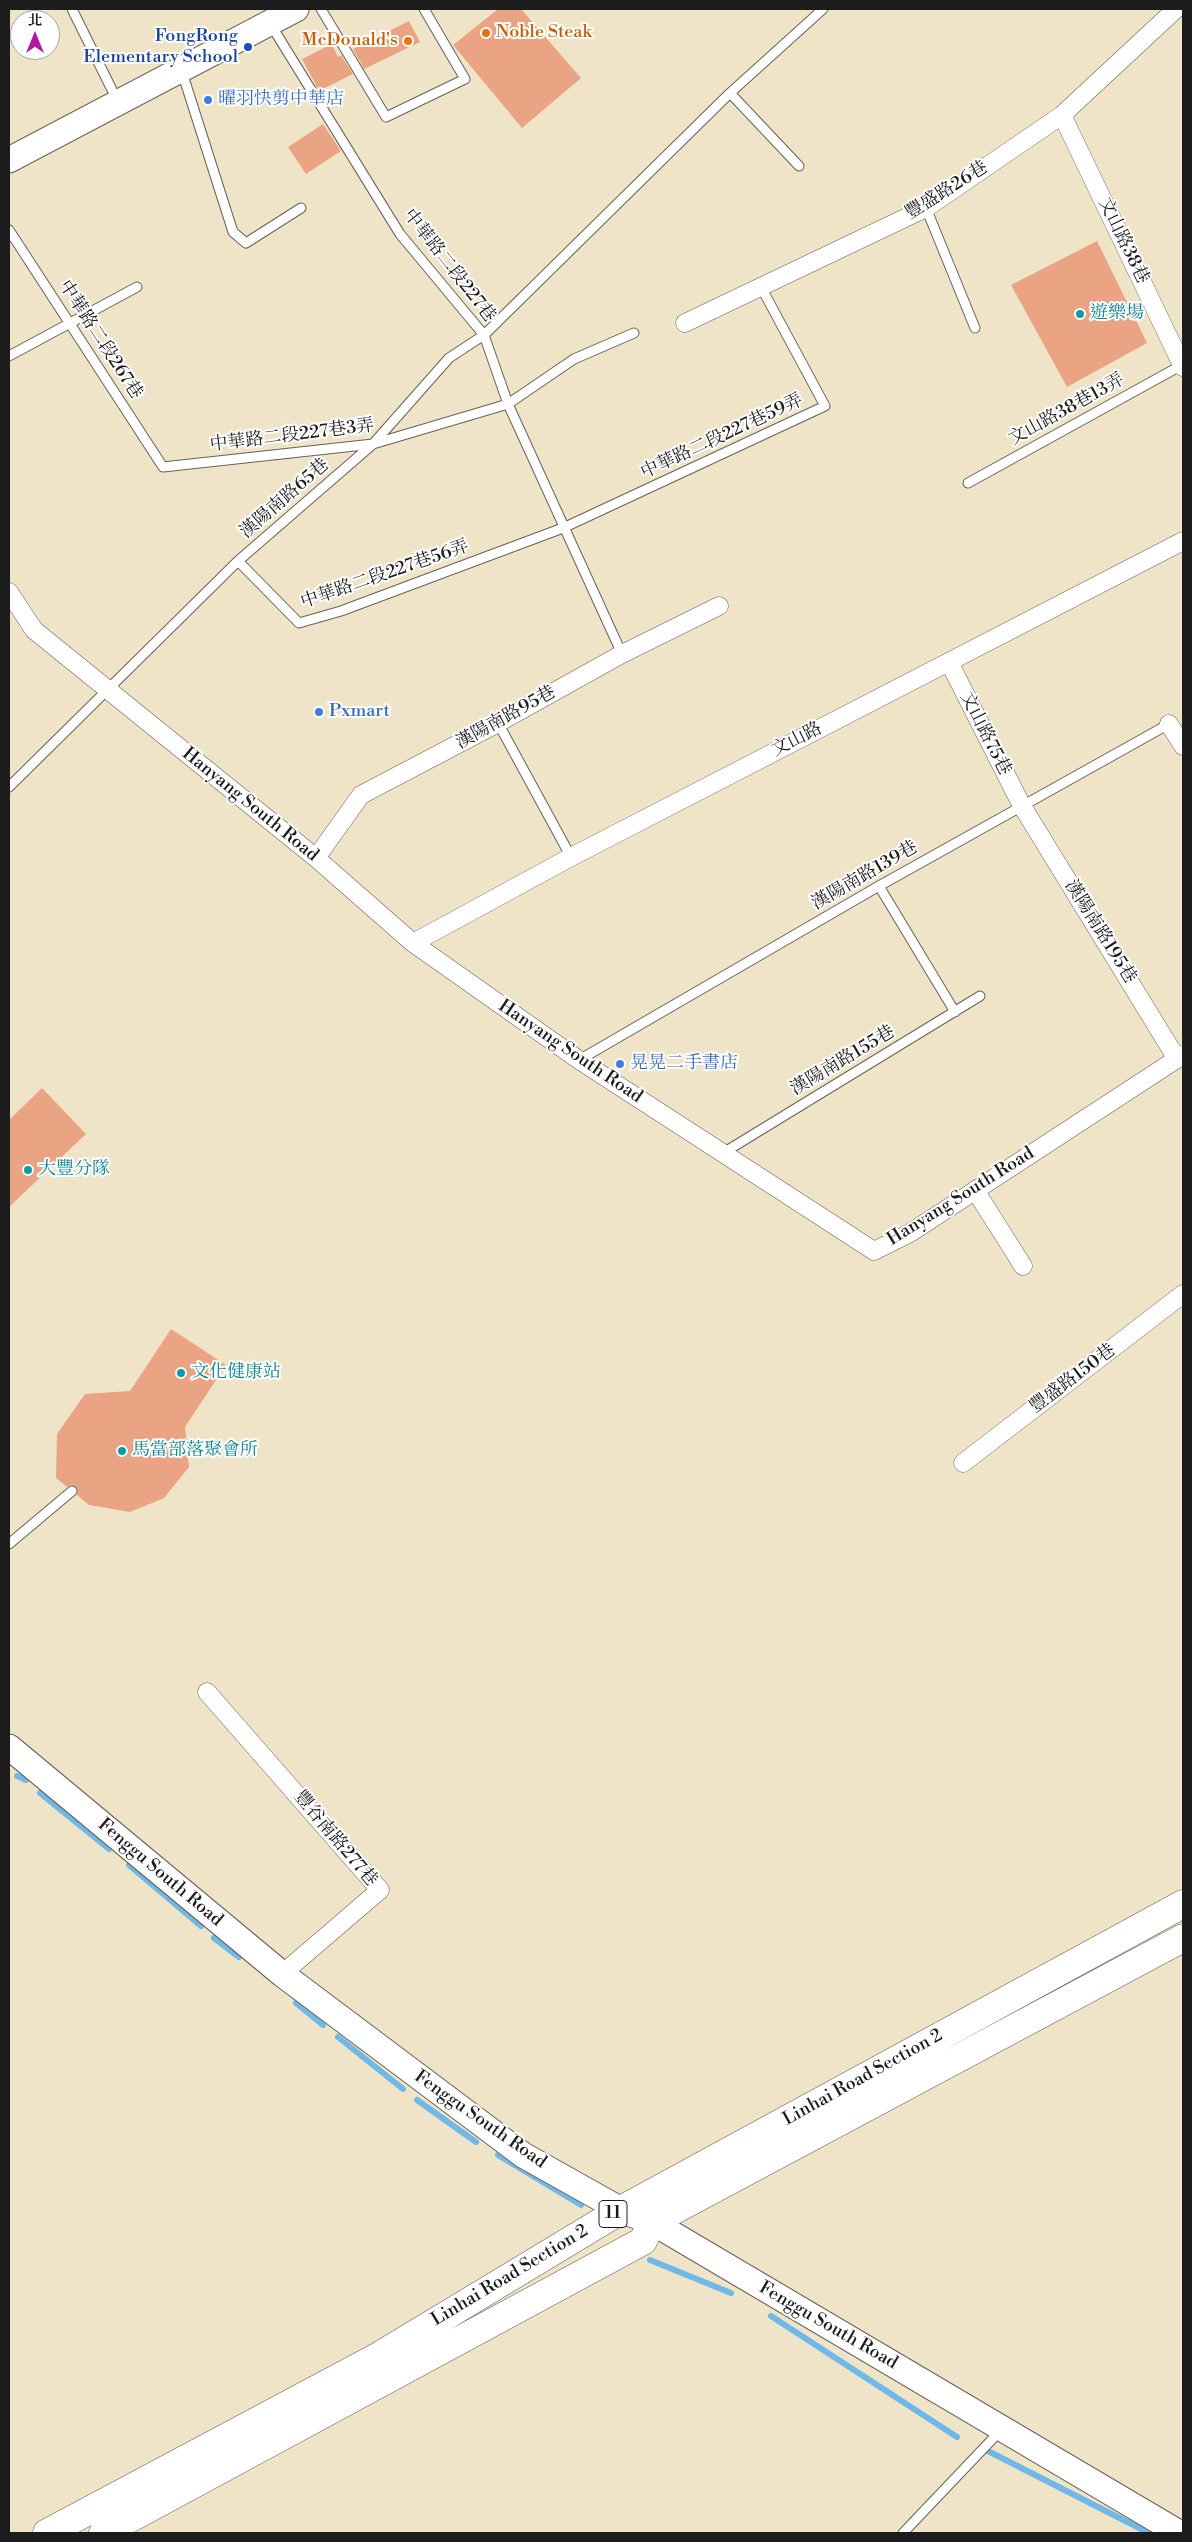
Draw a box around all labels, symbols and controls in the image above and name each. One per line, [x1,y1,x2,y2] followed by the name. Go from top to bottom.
[10,10,60,60] north arrow
[28,12,42,30] text: 北
[496,22,592,44] place label: Noble Steak
[83,26,238,68] place label: FongRong Elementary School
[480,27,492,39] marker: Noble Steak
[302,30,398,52] place label: McDonald's
[402,35,414,47] marker: McDonald's
[242,41,254,53] marker: FongRong Elementary School
[218,89,344,111] place label: 曜羽快剪中華店
[202,94,214,106] marker: 曜羽快剪中華店
[902,157,992,225] street label: 豐盛路26巷
[1093,194,1153,288] street label: 文山路38巷
[398,205,500,327] street label: 中華路二段227巷
[54,277,146,403] street label: 中華路二段267巷
[1090,303,1144,325] place label: 遊樂場
[1074,308,1086,320] marker: 遊樂場
[1005,369,1129,451] street label: 文山路38巷13弄
[638,390,806,484] street label: 中華路二段227巷59弄
[209,415,375,457] street label: 中華路二段227巷3弄
[236,454,334,544] street label: 漢陽南路65巷
[298,536,472,614] street label: 中華路二段227巷56弄
[452,682,560,754] street label: 漢陽南路95巷
[955,689,1015,779] street label: 文山路75巷
[329,701,390,723] place label: Pxmart
[313,706,325,718] marker: Pxmart
[768,718,826,762] street label: 文山路
[177,743,323,867] street label: Hanyang South Road
[808,837,922,915] street label: 漢陽南路139巷
[1060,876,1140,988] street label: 漢陽南路195巷
[494,996,646,1108] street label: Hanyang South Road
[787,1021,899,1101] street label: 漢陽南路155巷
[630,1053,738,1075] place label: 晃晃二手書店
[614,1058,626,1070] marker: 晃晃二手書店
[884,1143,1038,1251] street label: Hanyang South Road
[38,1159,110,1181] place label: 大豐分隊
[22,1164,34,1176] marker: 大豐分隊
[1026,1340,1120,1418] street label: 豐盛路150巷
[191,1362,281,1384] place label: 文化健康站
[175,1367,187,1379] marker: 文化健康站
[132,1440,258,1462] place label: 馬當部落聚會所
[116,1445,128,1457] marker: 馬當部落聚會所
[289,1787,381,1891] street label: 豐谷南路277巷
[93,1814,227,1932] street label: Fenggu South Road
[779,2025,947,2131] street label: Linhai Road Section 2
[410,2066,550,2174] street label: Fenggu South Road
[599,2200,627,2228] road number: 11
[428,2221,592,2331] street label: Linhai Road Section 2
[755,2278,901,2374] street label: Fenggu South Road

